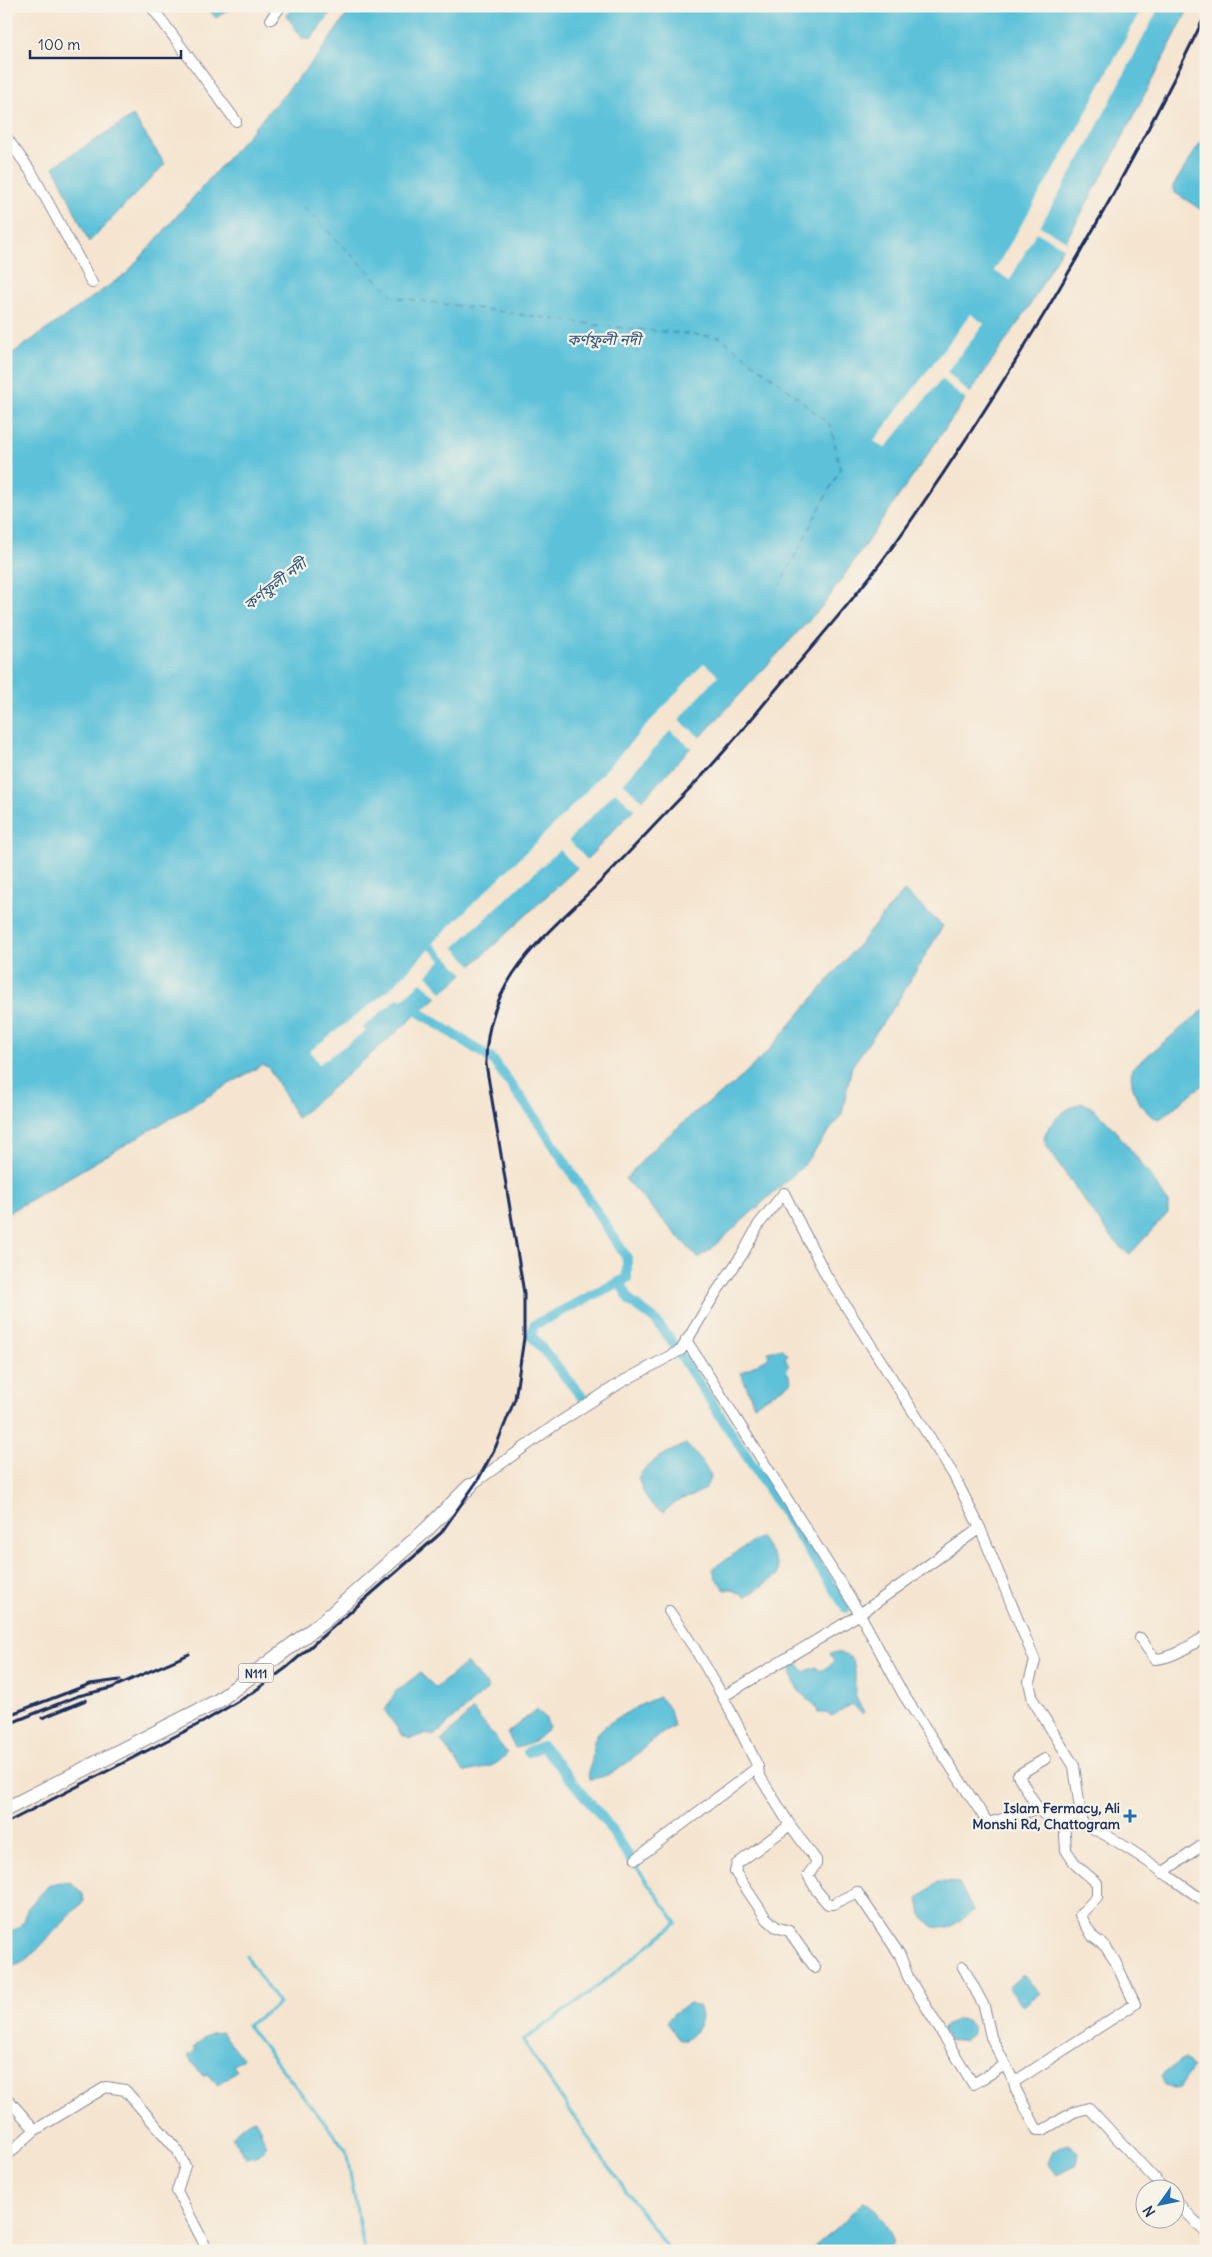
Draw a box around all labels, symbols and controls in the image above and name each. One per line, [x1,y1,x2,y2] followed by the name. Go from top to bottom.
[30,28,181,60] scale bar
[38,35,80,54] text: 100 m
[567,330,644,349] water label: কর্ণফুলী নদী
[240,552,312,614] water label: কর্ণফুলী নদী
[238,1664,274,1682] road number: N111
[972,1799,1121,1833] place label: Islam Fermacy, Ali Monshi Rd, Chattogram
[1124,1810,1136,1822] marker: Islam Fermacy, Ali Monshi Rd, Chattogram
[1134,2180,1184,2230] north arrow
[1139,2202,1159,2220] text: N

